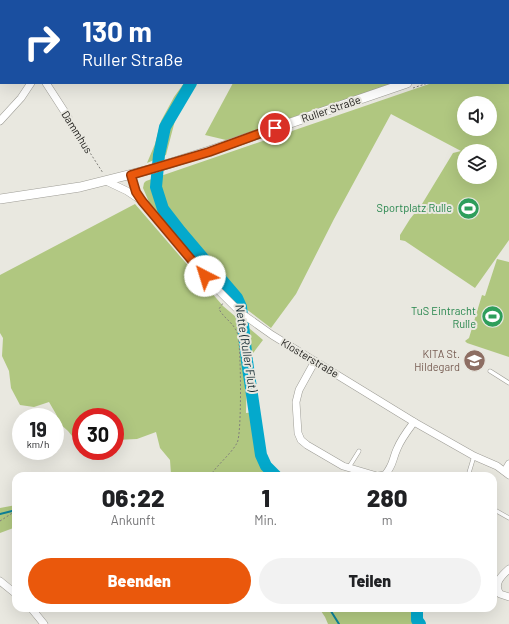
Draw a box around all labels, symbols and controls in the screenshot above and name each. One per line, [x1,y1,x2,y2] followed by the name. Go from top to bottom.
[82,14,152,48] text: 130 m
[16,16,68,68] icon: right
[82,48,183,70] text: Ruller Straße
[300,92,362,125] street label: Ruller Straße
[457,96,497,184] map controls
[457,96,497,136] button: sound
[59,108,96,155] street label: Dammhus
[258,111,292,145] pin
[264,117,286,139] icon: arrive
[457,144,497,184] button: layers
[455,195,481,221] sports icon: Sportplatz Rulle
[377,201,452,214] place label: Sportplatz Rulle
[184,255,226,297] position arrow
[233,303,261,393] water label: Nette (Ruller Flut)
[411,304,476,330] place label: TuS Eintracht Rulle
[479,304,505,330] sports icon: TuS Eintracht Rulle
[279,335,342,380] street label: Klosterstraße
[414,347,460,373] place label: KITA St. Hildegard
[462,347,488,373] school or university icon: KITA St. Hildegard
[72,408,124,460] speed limit sign: 30
[29,417,47,441] text: 19
[27,438,49,450] text: km/h
[102,483,165,512] text: 06:22
[261,483,270,512] text: 1
[367,483,407,512] text: 280
[111,512,155,528] text: Ankunft
[254,512,277,528] text: Min.
[382,512,392,528] text: m
[28,558,251,604] button: Beenden
[259,558,481,604] button: Teilen

